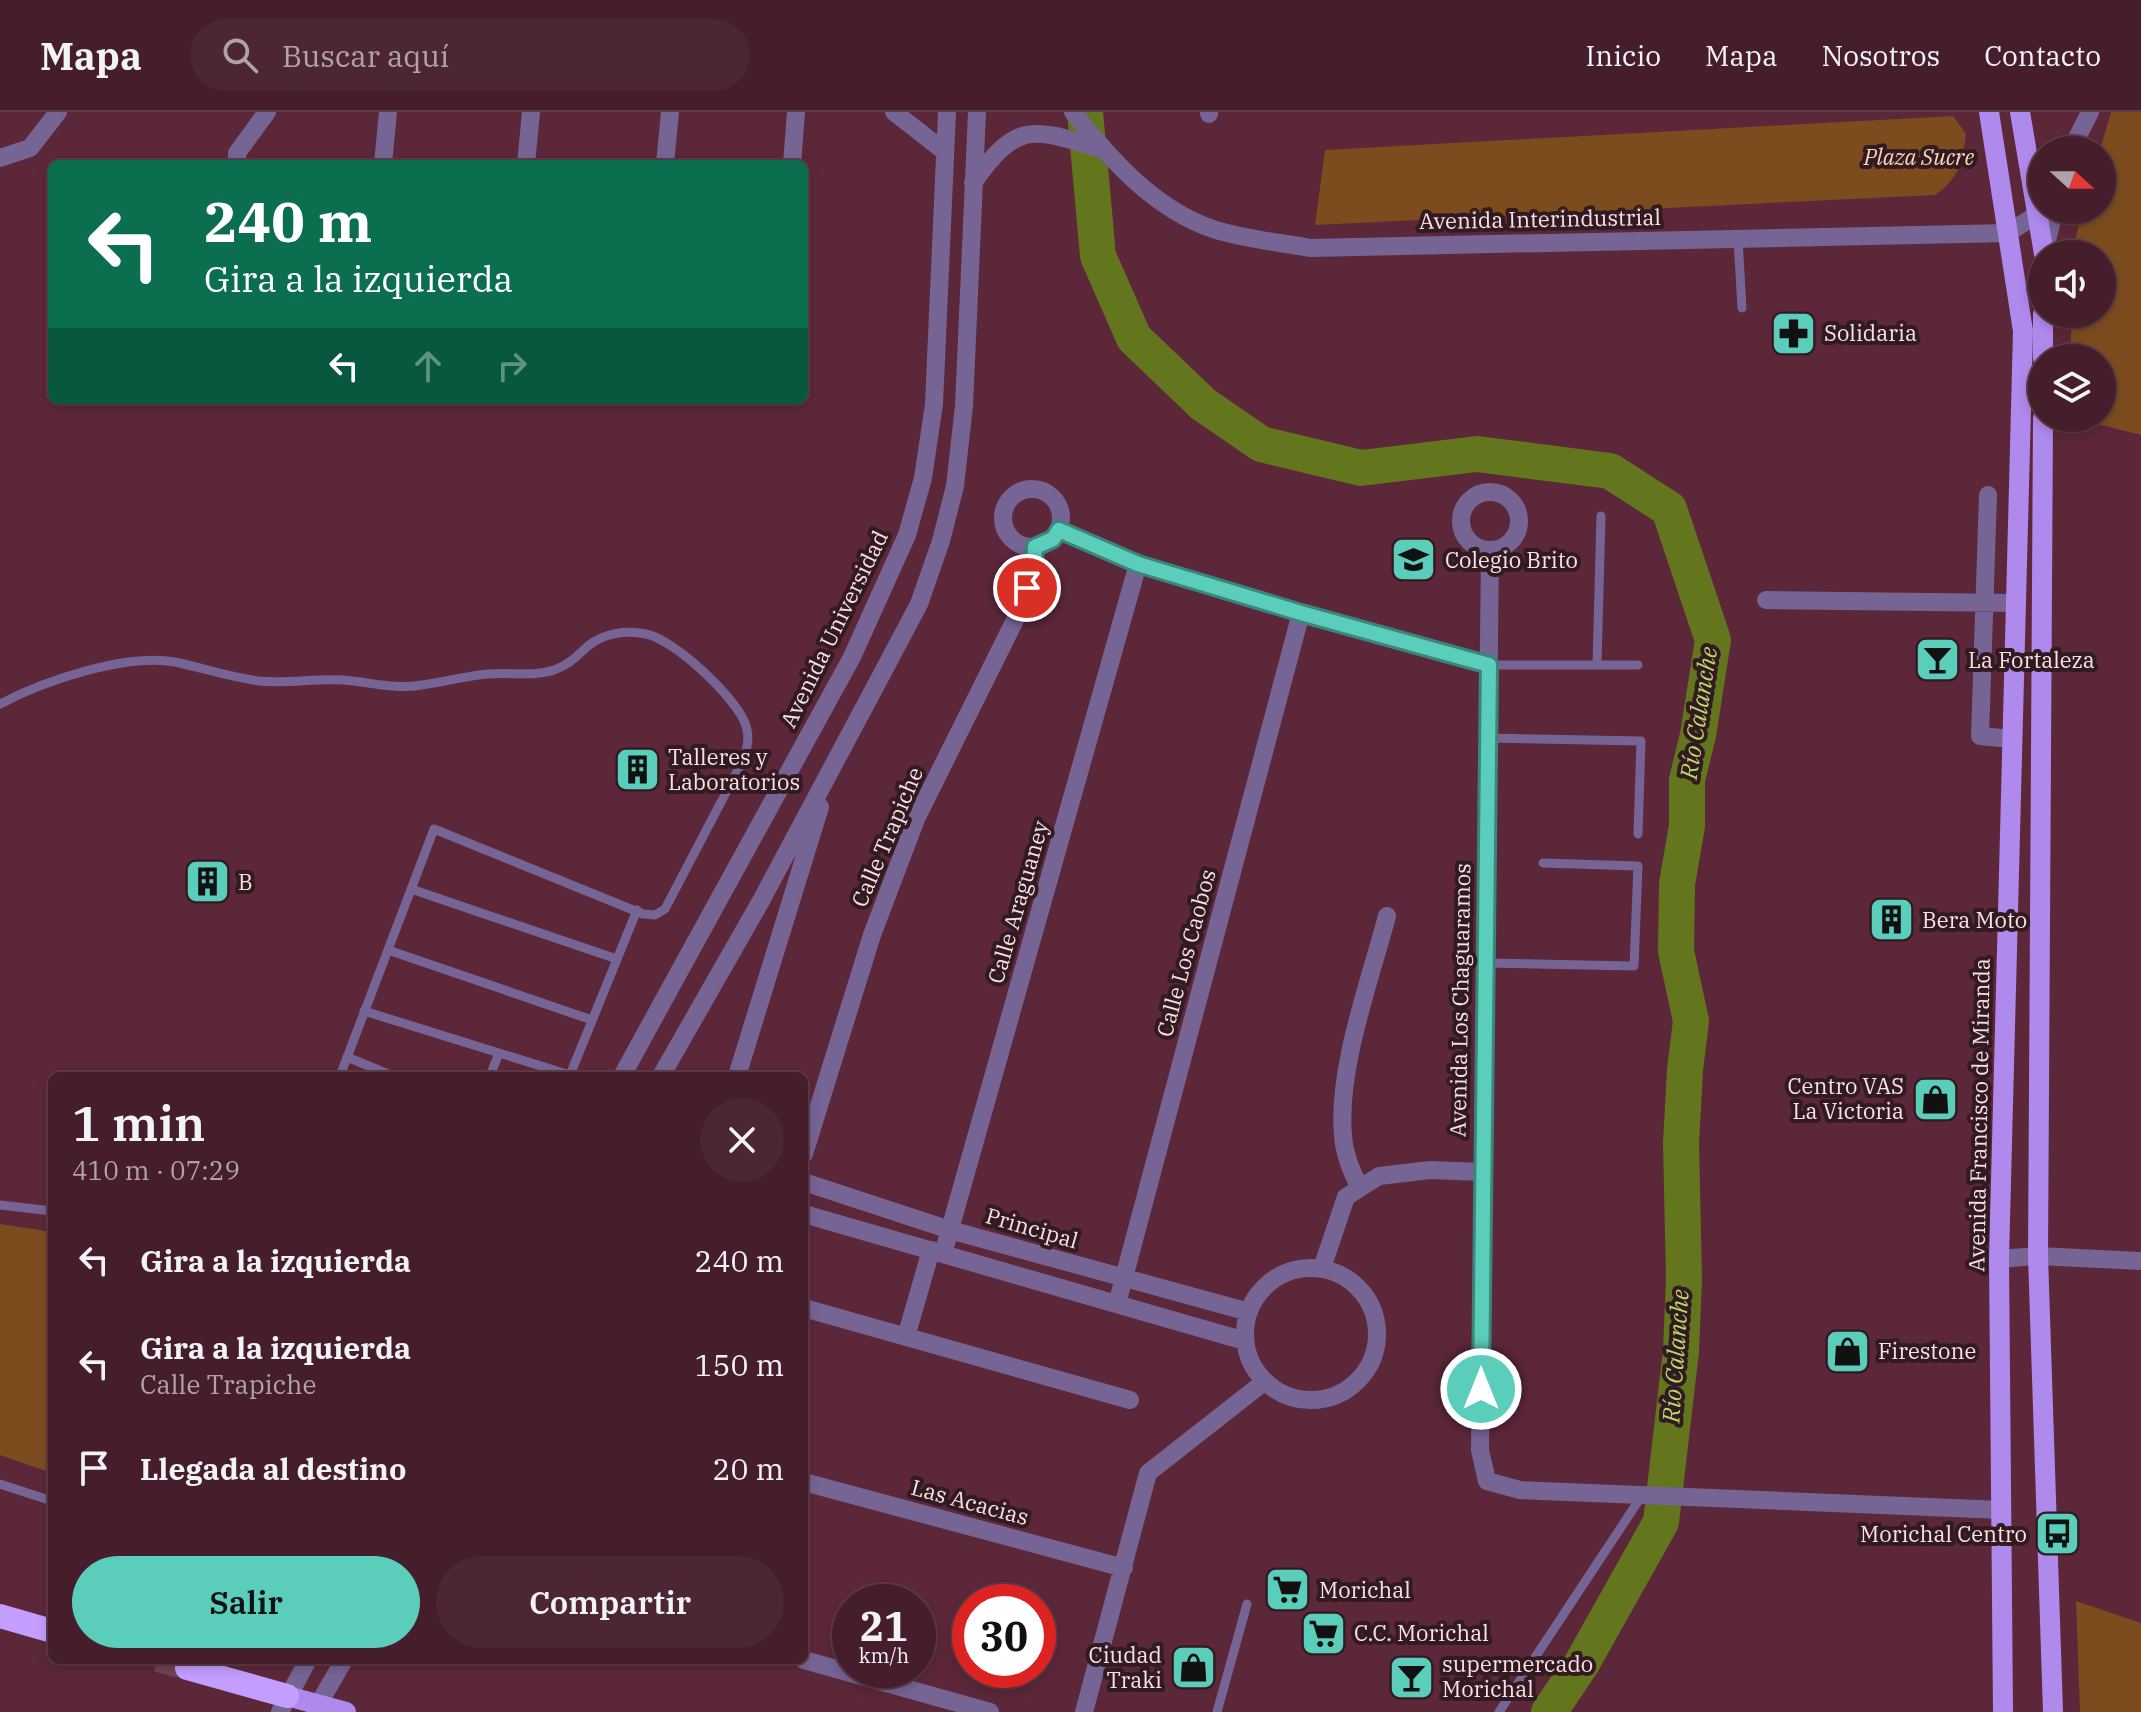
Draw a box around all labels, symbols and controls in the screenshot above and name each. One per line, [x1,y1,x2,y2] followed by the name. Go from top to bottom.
[190,19,750,91] search box
[40,31,142,80] text: Mapa
[218,33,262,77] icon: search
[282,36,449,75] text: Buscar aquí
[1586,37,1661,74] text: Inicio
[1705,37,1777,74] text: Mapa
[1821,37,1940,74] text: Nosotros
[1984,37,2101,74] text: Contacto
[2028,136,2116,224] north arrow
[2028,136,2116,432] map controls
[1863,142,1974,171] park label: Plaza Sucre
[204,185,372,257] text: 240 m
[72,192,176,296] icon: left
[1419,202,1661,235] street label: Avenida Interindustrial
[2028,240,2116,328] button: sound
[204,255,513,302] text: Gira a la izquierda
[1769,309,1817,357] pharmacy icon: Solidaria
[1824,318,1917,347] place label: Solidaria
[322,344,366,388] icon: left
[406,344,450,388] icon: ahead
[490,344,534,388] icon: right
[2028,344,2116,432] button: layers
[773,525,894,732] street label: Avenida Universidad
[1390,536,1438,584] school or university icon: Colegio Brito
[1445,545,1578,574] place label: Colegio Brito
[993,554,1061,622] pin
[1005,566,1049,610] icon: arrive
[1913,636,1961,684] bar icon: La Fortaleza
[1672,644,1724,782] water label: Río Calanche
[1968,645,2095,674] place label: La Fortaleza
[668,742,800,796] place label: Talleres y Laboratorios
[613,746,661,794] building icon: Talleres y Laboratorios
[844,762,929,911] street label: Calle Trapiche
[980,817,1055,987] street label: Calle Araguaney
[183,858,231,906] building icon: B
[1443,863,1476,1137] street label: Avenida Los Chaguaramos
[1149,866,1222,1040] street label: Calle Los Caobos
[238,867,253,896] place label: B
[1867,896,1915,944] building icon: Bera Moto
[1922,905,2027,934] place label: Bera Moto
[1961,958,1996,1272] street label: Avenida Francisco de Miranda
[1788,1071,1904,1125] place label: Centro VAS La Victoria
[1911,1075,1959,1123] shop icon: Centro VAS La Victoria
[72,1092,205,1154] text: 1 min
[700,1098,784,1182] button: close
[72,1153,240,1187] text: 410 m · 07:29
[983,1201,1082,1255] street label: Principal
[72,1238,116,1282] icon: left
[140,1241,411,1280] text: Gira a la izquierda
[694,1241,784,1280] text: 240 m
[1654,1288,1696,1425] water label: Río Calanche
[1823,1327,1871,1375] shop icon: Firestone
[140,1328,411,1367] text: Gira a la izquierda
[1878,1336,1976,1365] place label: Firestone
[72,1342,116,1386] icon: left
[694,1345,784,1384] text: 150 m
[1439,1347,1523,1431] position arrow
[140,1367,316,1401] text: Calle Trapiche
[72,1446,116,1490] icon: arrive
[140,1449,406,1488] text: Llegada al destino
[712,1449,784,1488] text: 20 m
[908,1472,1032,1531] street label: Las Acacias
[2034,1510,2082,1558] bus stop icon: Morichal Centro
[1860,1519,2027,1548] place label: Morichal Centro
[72,1556,420,1648] button: Salir
[436,1556,784,1648] button: Compartir
[1264,1566,1312,1614] supermarket icon: Morichal
[1319,1575,1411,1604] place label: Morichal
[952,1584,1056,1688] speed limit sign: 30
[860,1600,908,1652] text: 21
[1299,1609,1347,1657] supermarket icon: C.C. Morichal
[1354,1618,1489,1647] place label: C.C. Morichal
[1088,1640,1162,1694] place label: Ciudad Traki
[859,1642,909,1669] text: km/h
[1169,1644,1217,1692] shop icon: Ciudad Traki
[1442,1649,1593,1703] place label: supermercado Morichal
[1387,1653,1435,1701] bar icon: supermercado Morichal

